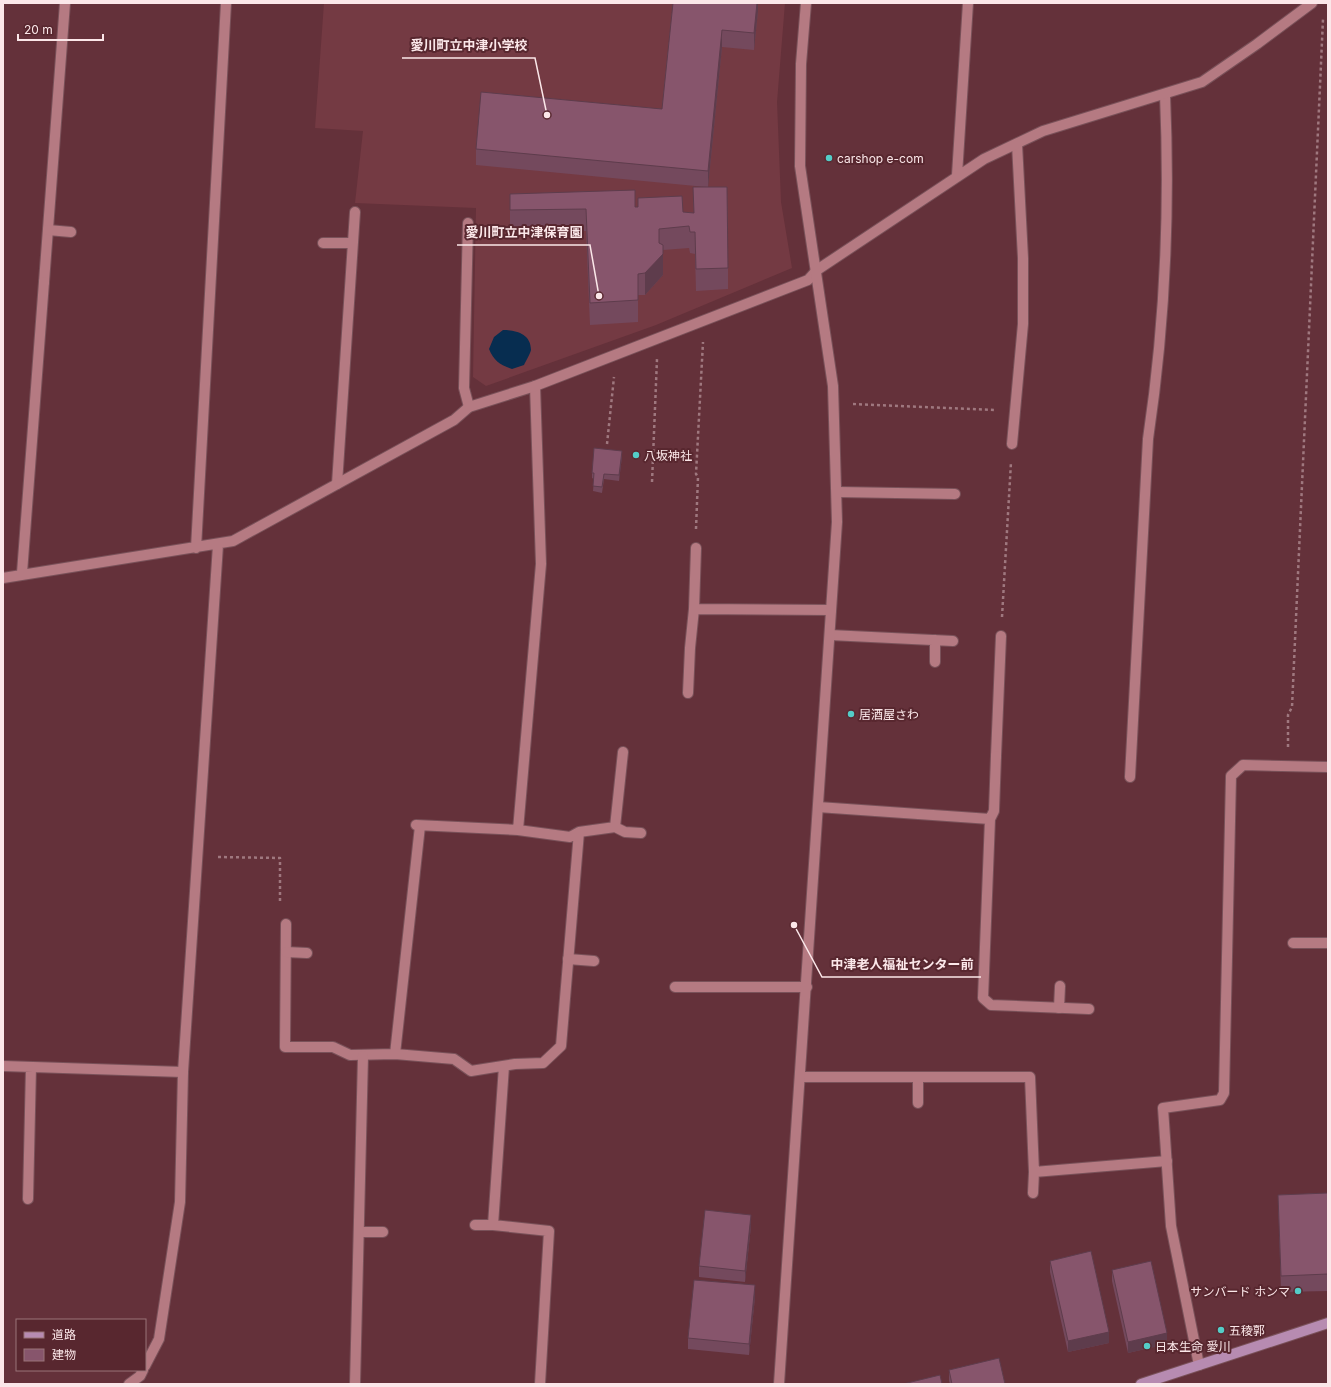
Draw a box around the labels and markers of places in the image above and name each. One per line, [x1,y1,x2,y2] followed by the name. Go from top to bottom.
[402,33,535,58] callout: 愛川町立中津小学校
[837,151,924,166] place label: carshop e-com
[824,153,834,163] marker: carshop e-com
[457,220,590,245] callout: 愛川町立中津保育園
[644,448,692,463] place label: 八坂神社
[631,450,641,460] marker: 八坂神社
[859,707,919,722] place label: 居酒屋さわ
[846,709,856,719] marker: 居酒屋さわ
[822,952,981,977] callout: 中津老人福祉センター前
[1191,1284,1290,1299] place label: サンバード ホンマ
[1293,1286,1303,1296] marker: サンバード ホンマ
[1229,1323,1265,1338] place label: 五稜郭
[1216,1325,1226,1335] marker: 五稜郭
[1155,1339,1230,1354] place label: 日本生命 愛川
[1142,1341,1152,1351] marker: 日本生命 愛川

